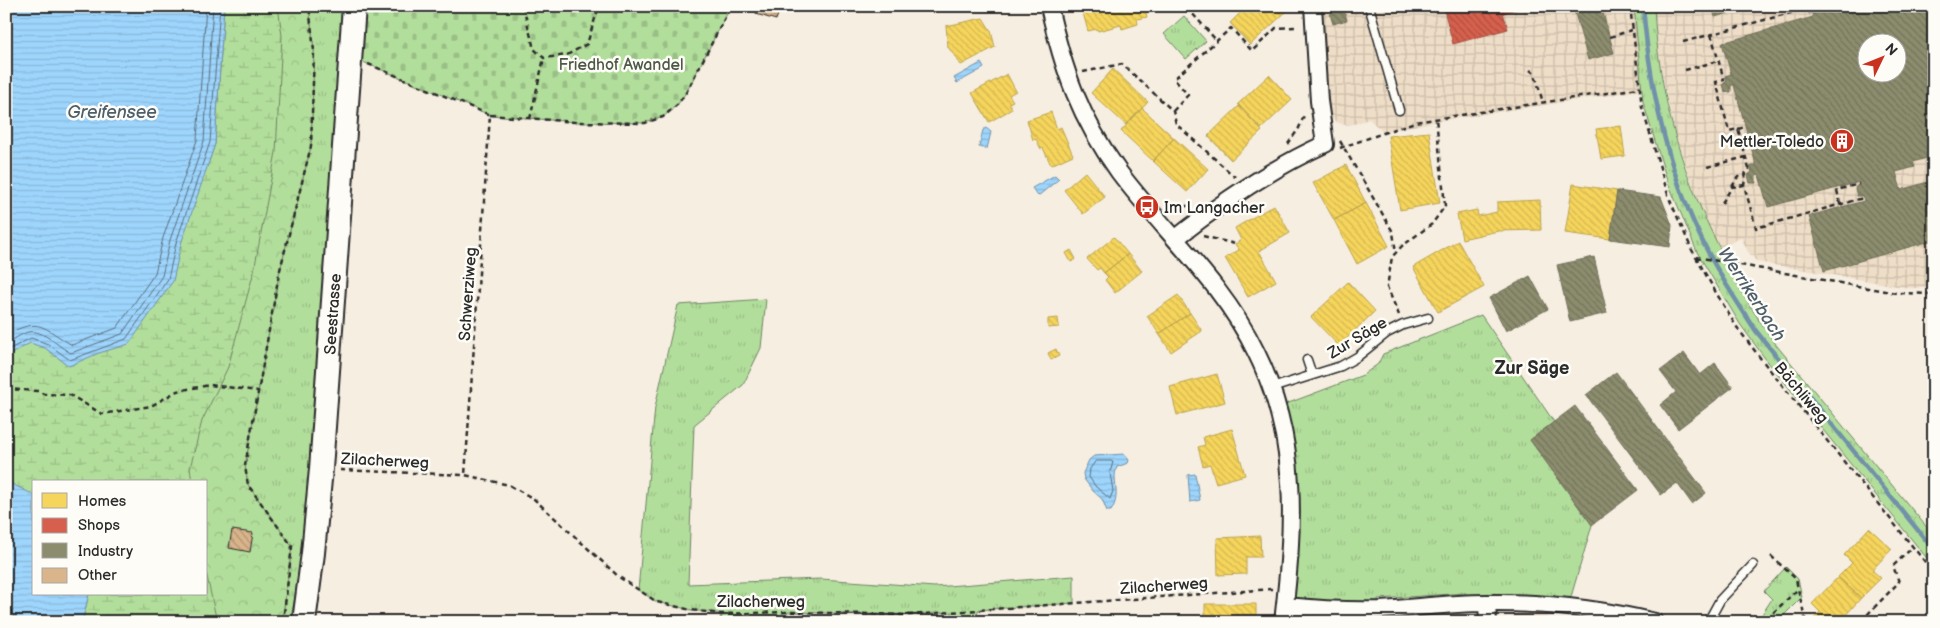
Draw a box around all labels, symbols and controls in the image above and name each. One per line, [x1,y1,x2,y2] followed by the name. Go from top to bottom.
[1858,32,1908,82] north arrow
[1881,40,1901,59] text: N
[558,56,684,75] park label: Friedhof Awandel
[67,102,157,123] water label: Greifensee
[1829,128,1855,154] building icon: Mettler-Toledo
[1720,133,1824,152] place label: Mettler-Toledo
[1134,194,1160,220] bus stop icon: Im Langacher
[1164,199,1264,218] place label: Im Langacher
[1713,243,1790,345] water label: Werrikerbach
[456,247,481,342] street label: Schwerziweg
[321,272,346,355] street label: Seestrasse
[1324,313,1391,364] street label: Zur Säge
[1495,358,1569,379] district label: Zur Säge
[1770,358,1832,427] street label: Bächliweg
[339,450,429,473] street label: Zilacherweg
[32,480,208,596] legend
[78,492,127,511] text: Homes
[78,516,121,535] text: Shops
[78,542,133,561] text: Industry
[78,566,117,585] text: Other
[1119,574,1209,599] street label: Zilacherweg
[716,593,805,612] street label: Zilacherweg

